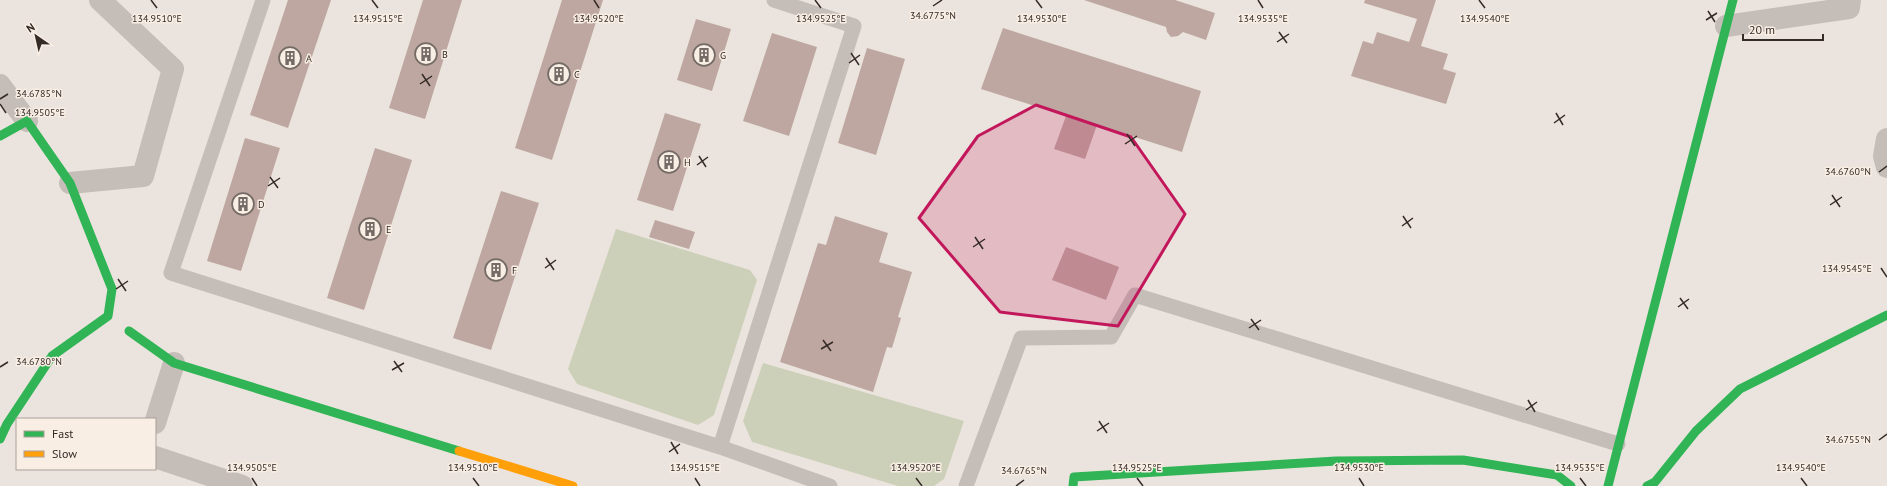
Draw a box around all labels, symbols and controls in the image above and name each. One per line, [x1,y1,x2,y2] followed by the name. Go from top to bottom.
[910,9,956,22] text: 34.6775°N
[132,12,182,25] text: 134.9510°E
[353,12,403,25] text: 134.9515°E
[574,12,624,25] text: 134.9520°E
[796,12,846,25] text: 134.9525°E
[1017,12,1067,25] text: 134.9530°E
[1238,12,1288,25] text: 134.9535°E
[1460,12,1510,25] text: 134.9540°E
[16,16,56,56] north arrow
[1743,16,1823,42] scale bar
[23,20,37,36] text: N
[1749,22,1775,37] text: 20 m
[413,41,439,67] building icon: B
[691,42,717,68] building icon: G
[277,45,303,71] building icon: A
[442,48,448,61] place label: B
[720,49,726,62] place label: G
[306,52,312,65] place label: A
[546,61,572,87] building icon: C
[574,68,580,81] place label: C
[16,87,62,100] text: 34.6785°N
[15,106,65,119] text: 134.9505°E
[656,149,682,175] building icon: H
[684,156,691,169] place label: H
[1825,165,1871,178] text: 34.6760°N
[230,191,256,217] building icon: D
[258,198,265,211] place label: D
[357,216,383,242] building icon: E
[386,223,391,236] place label: E
[483,257,509,283] building icon: F
[1822,262,1872,275] text: 134.9545°E
[512,264,517,277] place label: F
[16,355,62,368] text: 34.6780°N
[16,418,156,470] legend
[52,426,73,441] text: Fast
[1825,433,1871,446] text: 34.6755°N
[52,446,77,461] text: Slow
[227,461,277,474] text: 134.9505°E
[448,461,498,474] text: 134.9510°E
[670,461,720,474] text: 134.9515°E
[891,461,941,474] text: 134.9520°E
[1112,461,1162,474] text: 134.9525°E
[1334,461,1384,474] text: 134.9530°E
[1555,461,1605,474] text: 134.9535°E
[1776,461,1826,474] text: 134.9540°E
[1001,464,1047,477] text: 34.6765°N

